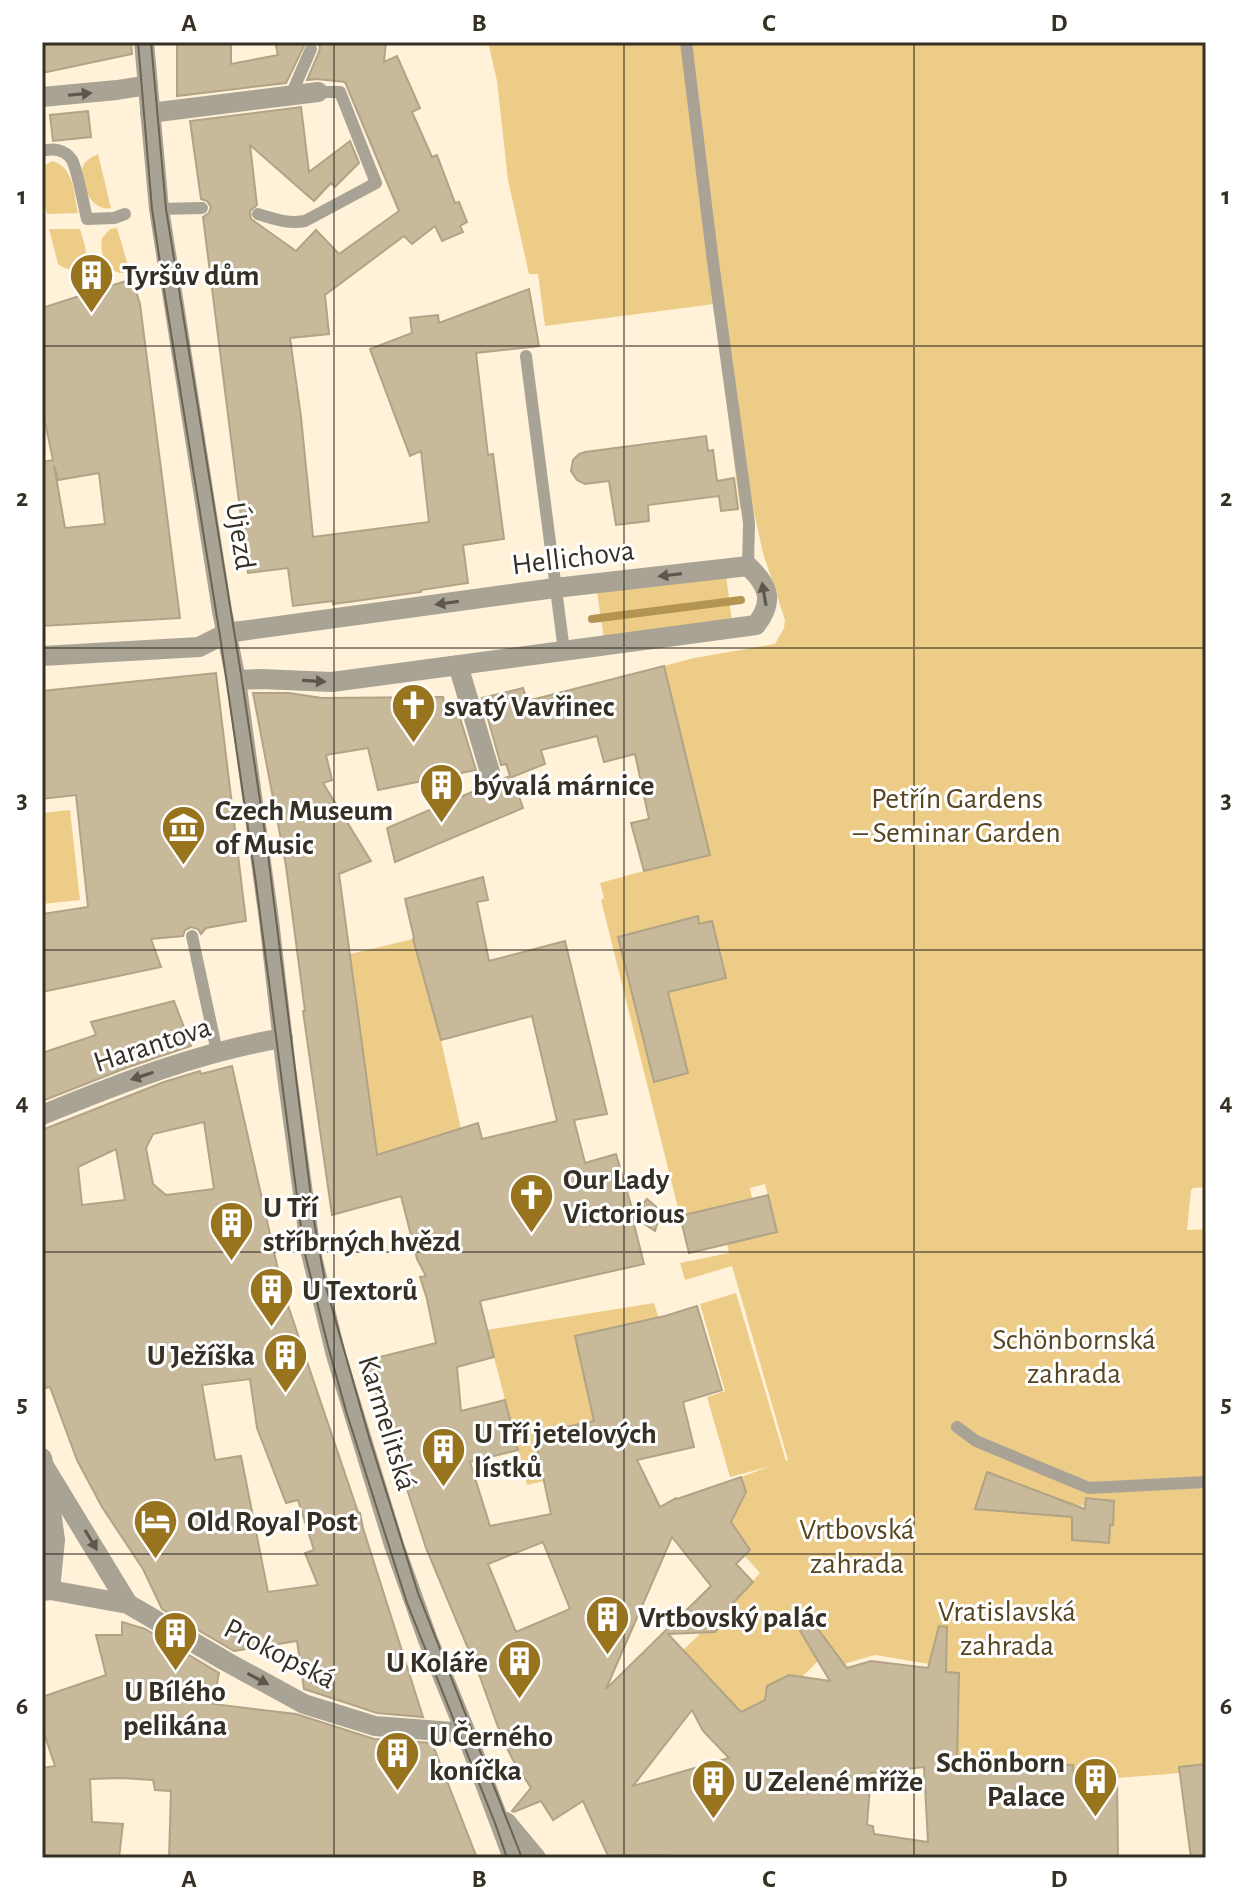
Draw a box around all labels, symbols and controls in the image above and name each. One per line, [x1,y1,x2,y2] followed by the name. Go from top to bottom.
[181,10,197,36] text: A
[471,10,487,36] text: B
[762,10,776,36] text: C
[1050,10,1068,36] text: D
[68,87,93,100] one-way arrow
[17,183,27,209] text: 1
[1221,183,1231,209] text: 1
[67,251,115,314] building icon: Tyršův dům
[122,261,259,291] place label: Tyršův dům
[16,485,28,511] text: 2
[1220,485,1232,511] text: 2
[220,500,262,572] street label: Újezd
[510,536,636,580] street label: Hellichova
[657,568,682,581] one-way arrow
[758,582,770,607] one-way arrow
[434,597,459,610] one-way arrow
[302,675,327,688] one-way arrow
[389,682,437,745] church icon: svatý Vavřinec
[444,692,615,722] place label: svatý Vavřinec
[418,761,466,824] building icon: bývalá márnice
[473,771,654,801] place label: bývalá márnice
[852,784,1061,848] park label: Petřín Gardens – Seminar Garden
[16,787,28,813] text: 3
[1220,787,1232,813] text: 3
[215,796,393,860] place label: Czech Museum of Music
[160,803,208,866] museum icon: Czech Museum of Music
[90,1012,215,1078] street label: Harantova
[130,1070,154,1083] one-way arrow
[15,1089,29,1115] text: 4
[1219,1089,1233,1115] text: 4
[563,1165,685,1229] place label: Our Lady Victorious
[508,1172,556,1235] church icon: Our Lady Victorious
[263,1193,461,1257] place label: U Tří stříbrných hvězd
[208,1200,256,1263] building icon: U Tří stříbrných hvězd
[247,1266,295,1329] building icon: U Textorů
[302,1276,418,1306] place label: U Textorů
[992,1325,1156,1389] park label: Schönbornská zahrada
[262,1331,310,1394] building icon: U Ježíška
[147,1341,255,1371] place label: U Ježíška
[352,1352,422,1494] street label: Karmelitská
[16,1391,28,1417] text: 5
[1220,1391,1232,1417] text: 5
[474,1419,657,1483] place label: U Tří jetelových lístků
[419,1426,467,1489] building icon: U Tří jetelových lístků
[132,1497,180,1560] hotel icon: Old Royal Post
[187,1507,358,1537] place label: Old Royal Post
[799,1515,915,1579] park label: Vrtbovská zahrada
[83,1529,97,1551] one-way arrow
[583,1593,631,1656] building icon: Vrtbovský palác
[938,1597,1076,1661] park label: Vratislavská zahrada
[638,1603,827,1633] place label: Vrtbovský palác
[151,1609,199,1672] building icon: U Bílého pelikána
[219,1613,340,1695] street label: Prokopská
[495,1638,543,1701] building icon: U Koláře
[386,1648,488,1678] place label: U Koláře
[247,1672,270,1686] one-way arrow
[123,1677,227,1741] place label: U Bílého pelikána
[16,1693,28,1719] text: 6
[1220,1693,1232,1719] text: 6
[429,1720,553,1786] place label: U Černého koníčka
[374,1729,422,1792] building icon: U Černého koníčka
[936,1748,1065,1812] place label: Schönborn Palace
[1072,1755,1120,1818] building icon: Schönborn Palace
[689,1757,737,1820] building icon: U Zelené mříže
[744,1767,923,1797] place label: U Zelené mříže
[181,1866,197,1892] text: A
[471,1866,487,1892] text: B
[762,1866,776,1892] text: C
[1050,1866,1068,1892] text: D

